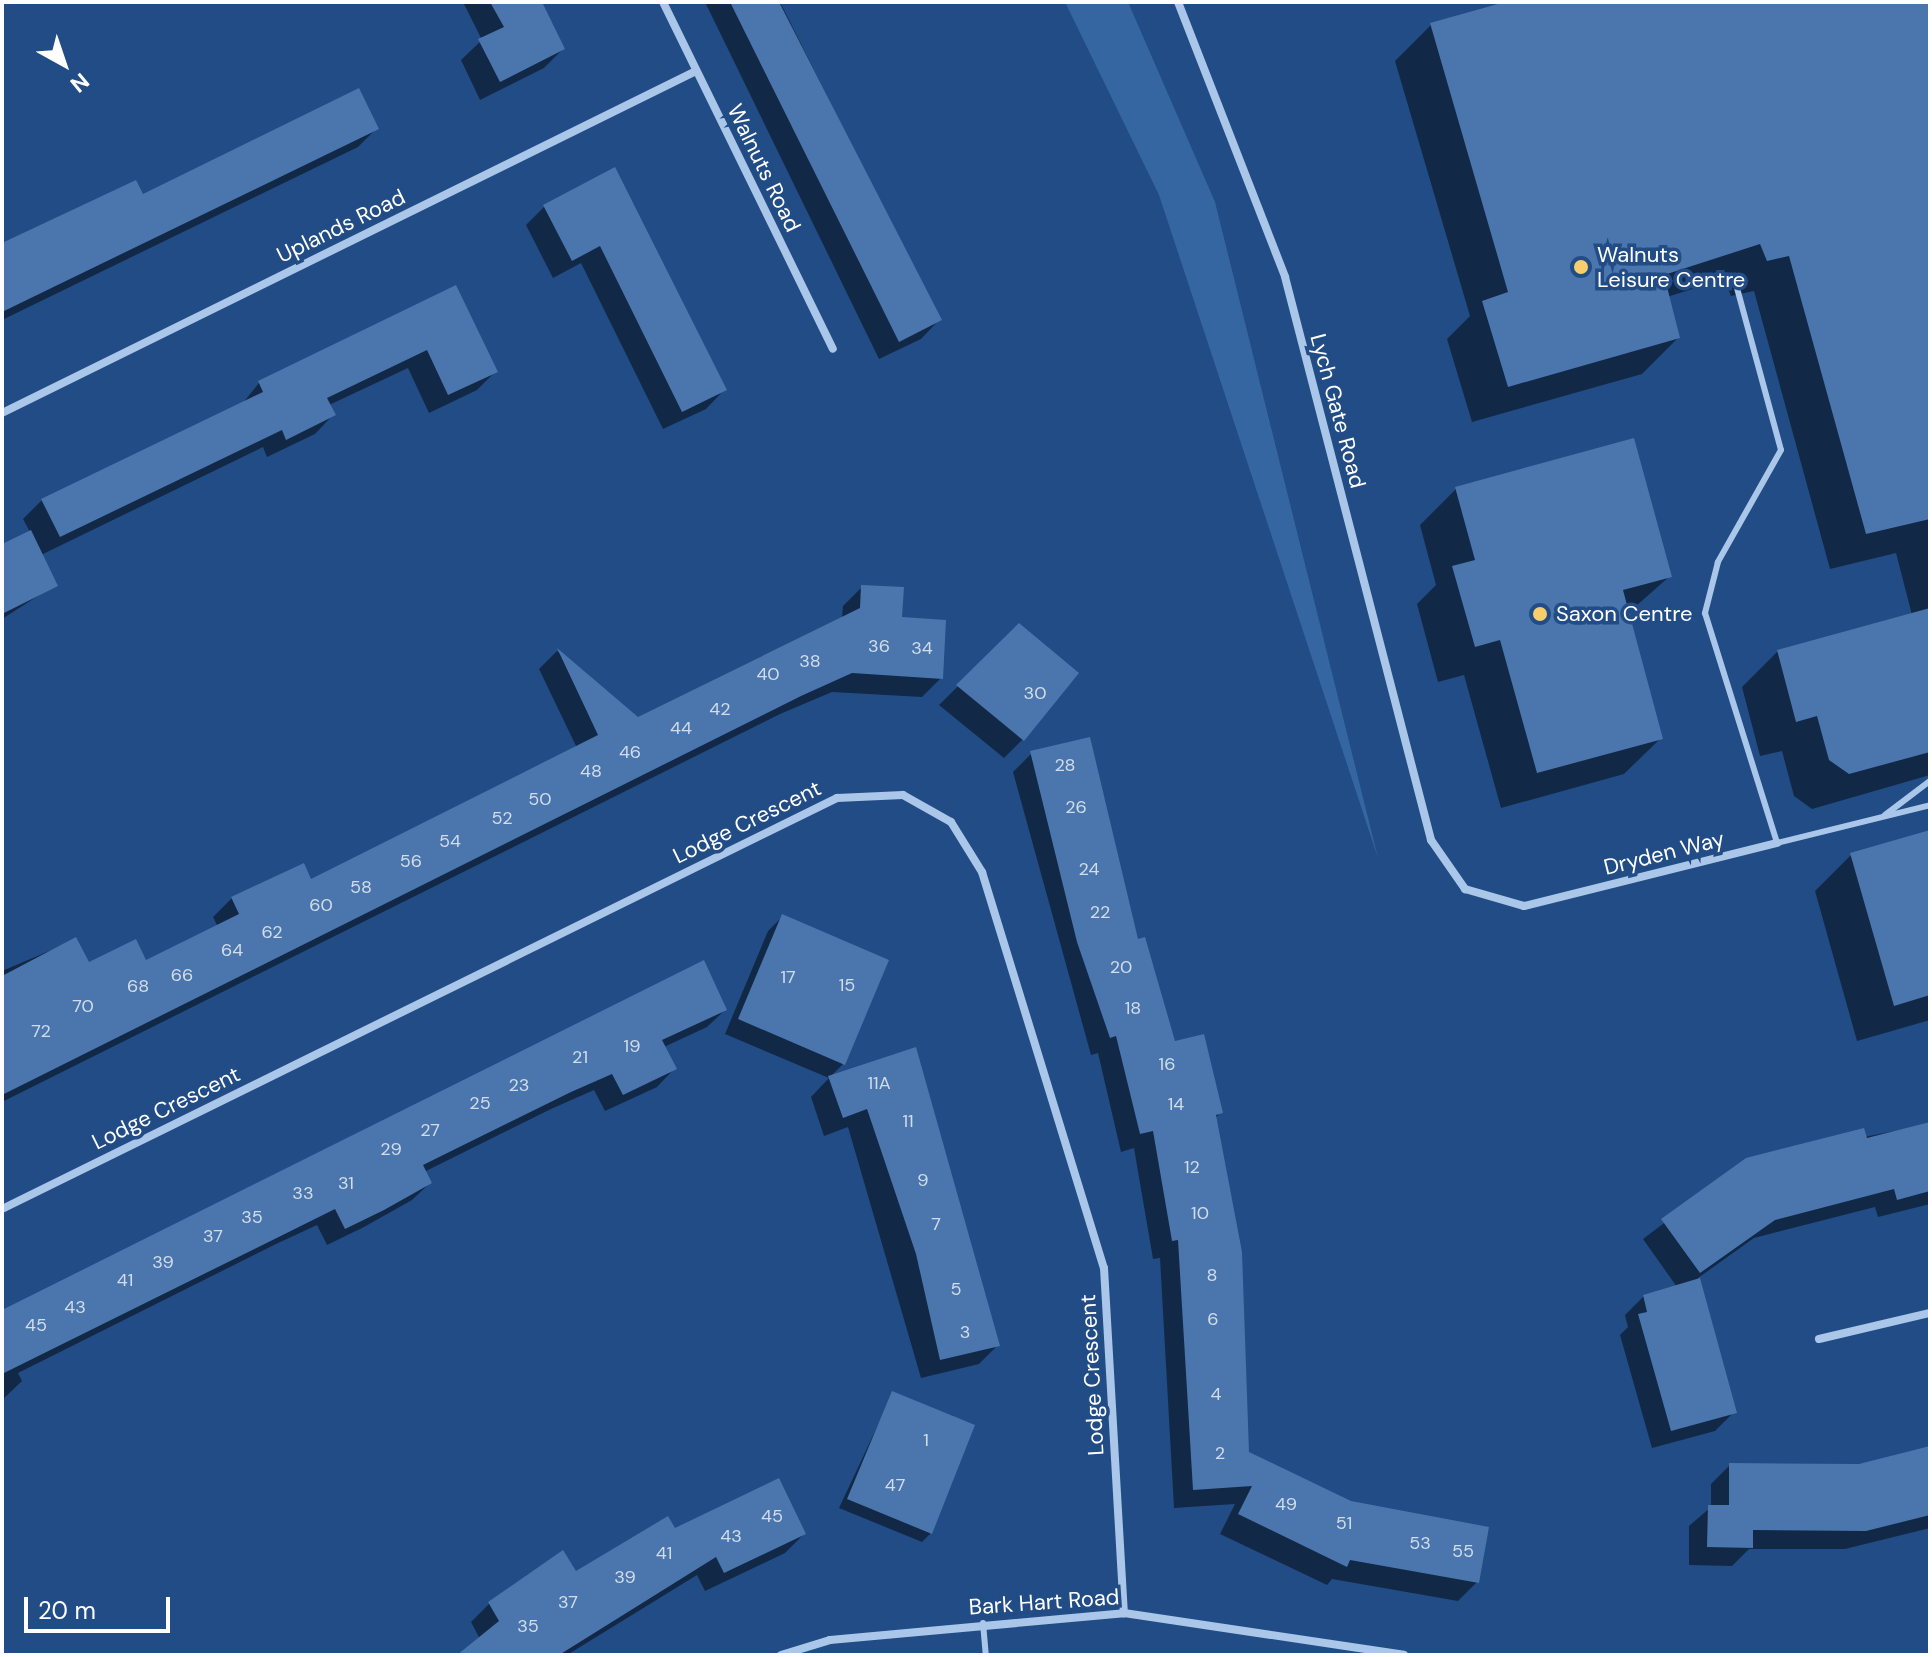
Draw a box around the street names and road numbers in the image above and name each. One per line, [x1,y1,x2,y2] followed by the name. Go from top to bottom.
[722,100,806,236] street label: Walnuts Road
[272,184,410,268] street label: Uplands Road
[1305,331,1371,491] street label: Lych Gate Road
[669,775,825,869] street label: Lodge Crescent
[1601,825,1727,881] street label: Dryden Way
[88,1061,244,1155] street label: Lodge Crescent
[1075,1294,1109,1456] street label: Lodge Crescent
[968,1584,1120,1620] street label: Bark Hart Road

